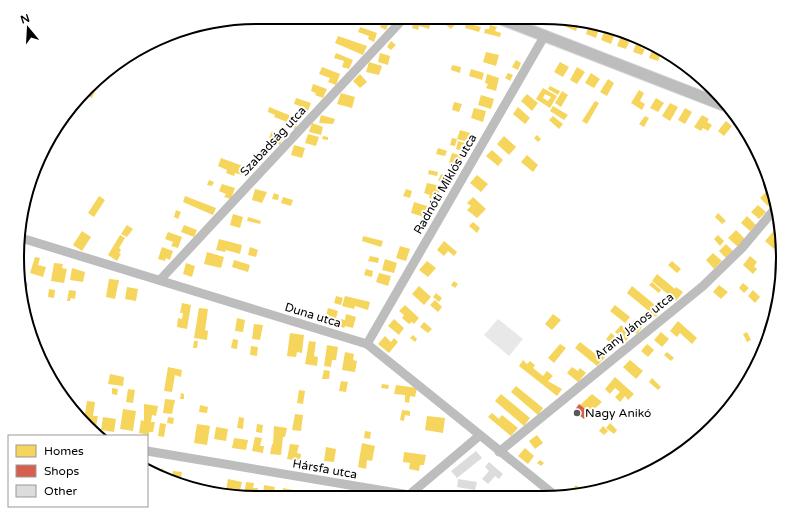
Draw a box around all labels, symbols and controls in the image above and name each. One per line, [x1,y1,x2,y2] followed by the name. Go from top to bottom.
[8,8,48,48] north arrow
[19,11,31,27] text: N
[237,103,309,179] street label: Szabadság utca
[411,131,479,237] street label: Radnóti Miklós utca
[592,290,676,362] street label: Arany János utca
[283,300,343,330] street label: Duna utca
[585,406,651,420] place label: Nagy Anikó
[572,408,582,418] marker: Nagy Anikó
[8,435,148,507] legend
[44,444,84,458] text: Homes
[292,456,358,482] street label: Hársfa utca
[44,464,79,478] text: Shops
[44,484,77,498] text: Other

